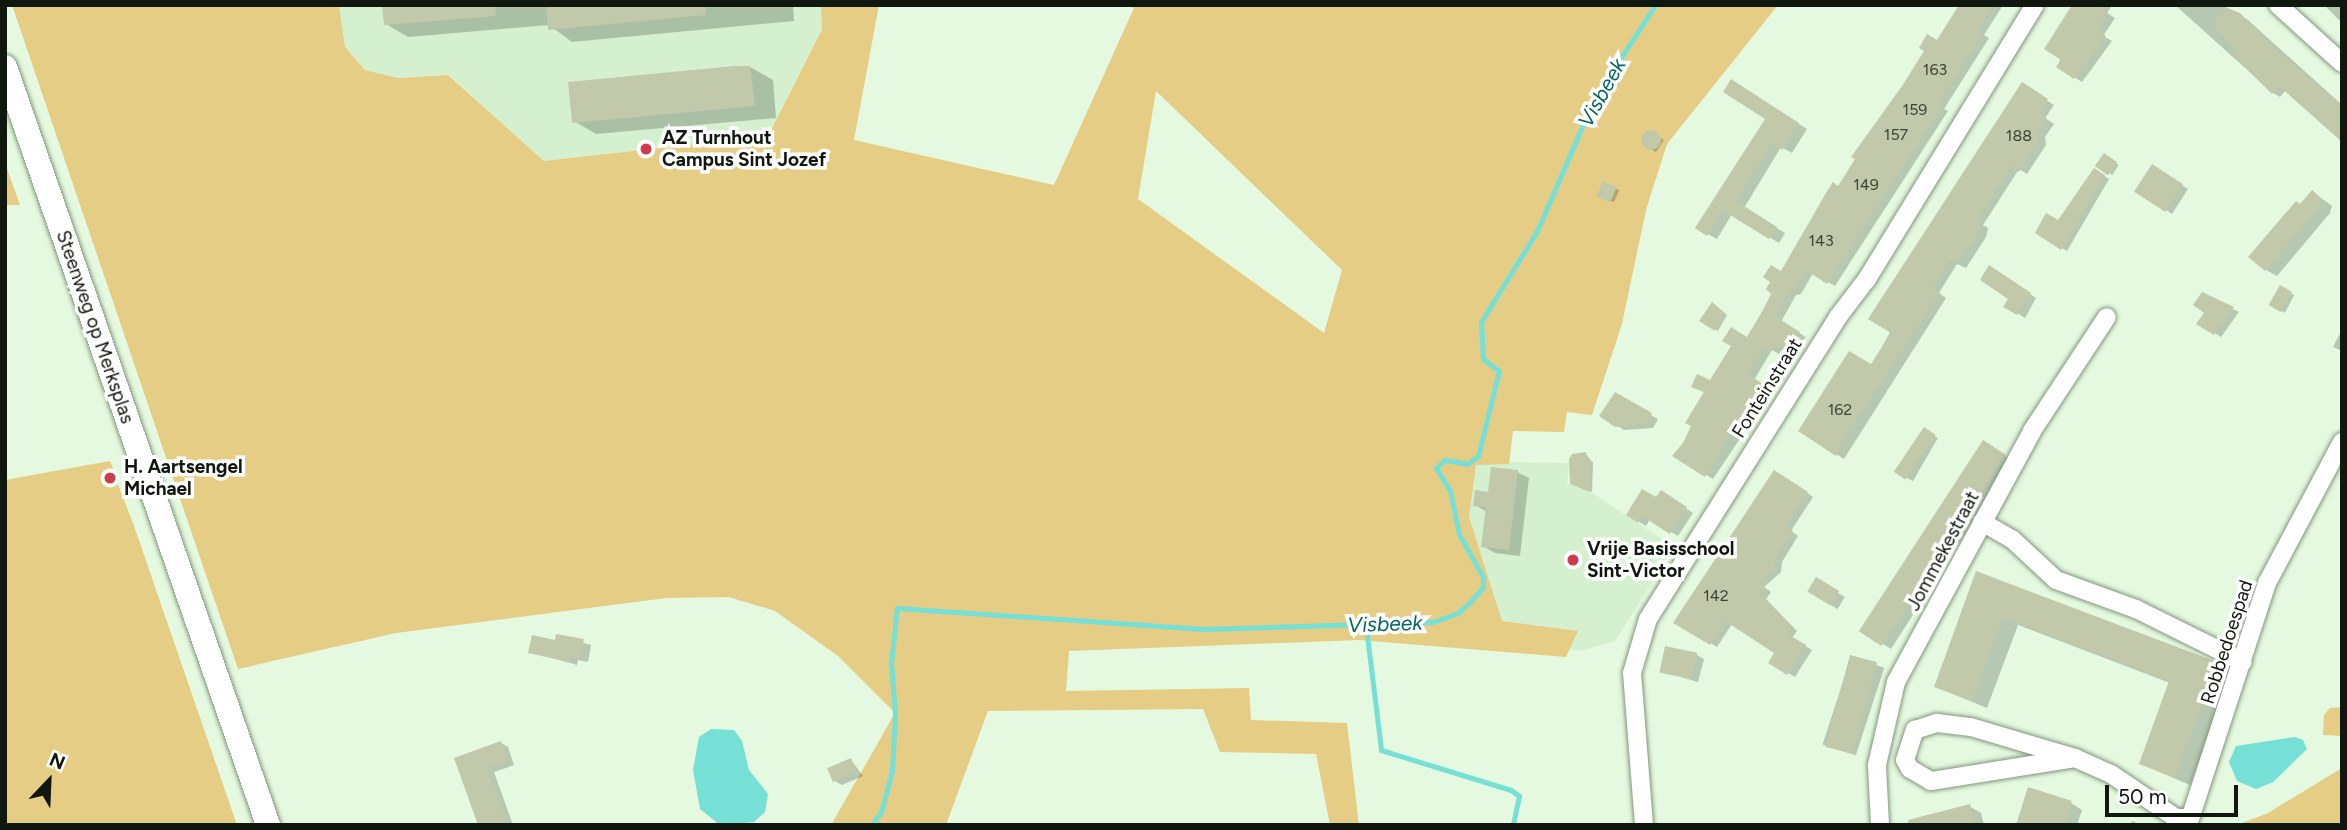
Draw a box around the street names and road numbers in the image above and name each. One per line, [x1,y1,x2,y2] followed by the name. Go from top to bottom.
[51,227,139,427] street label: Steenweg op Merksplas
[1727,334,1807,442] street label: Fonteinstraat
[1902,487,1984,615] street label: Jommekestraat
[2196,577,2258,707] street label: Robbedoespad

